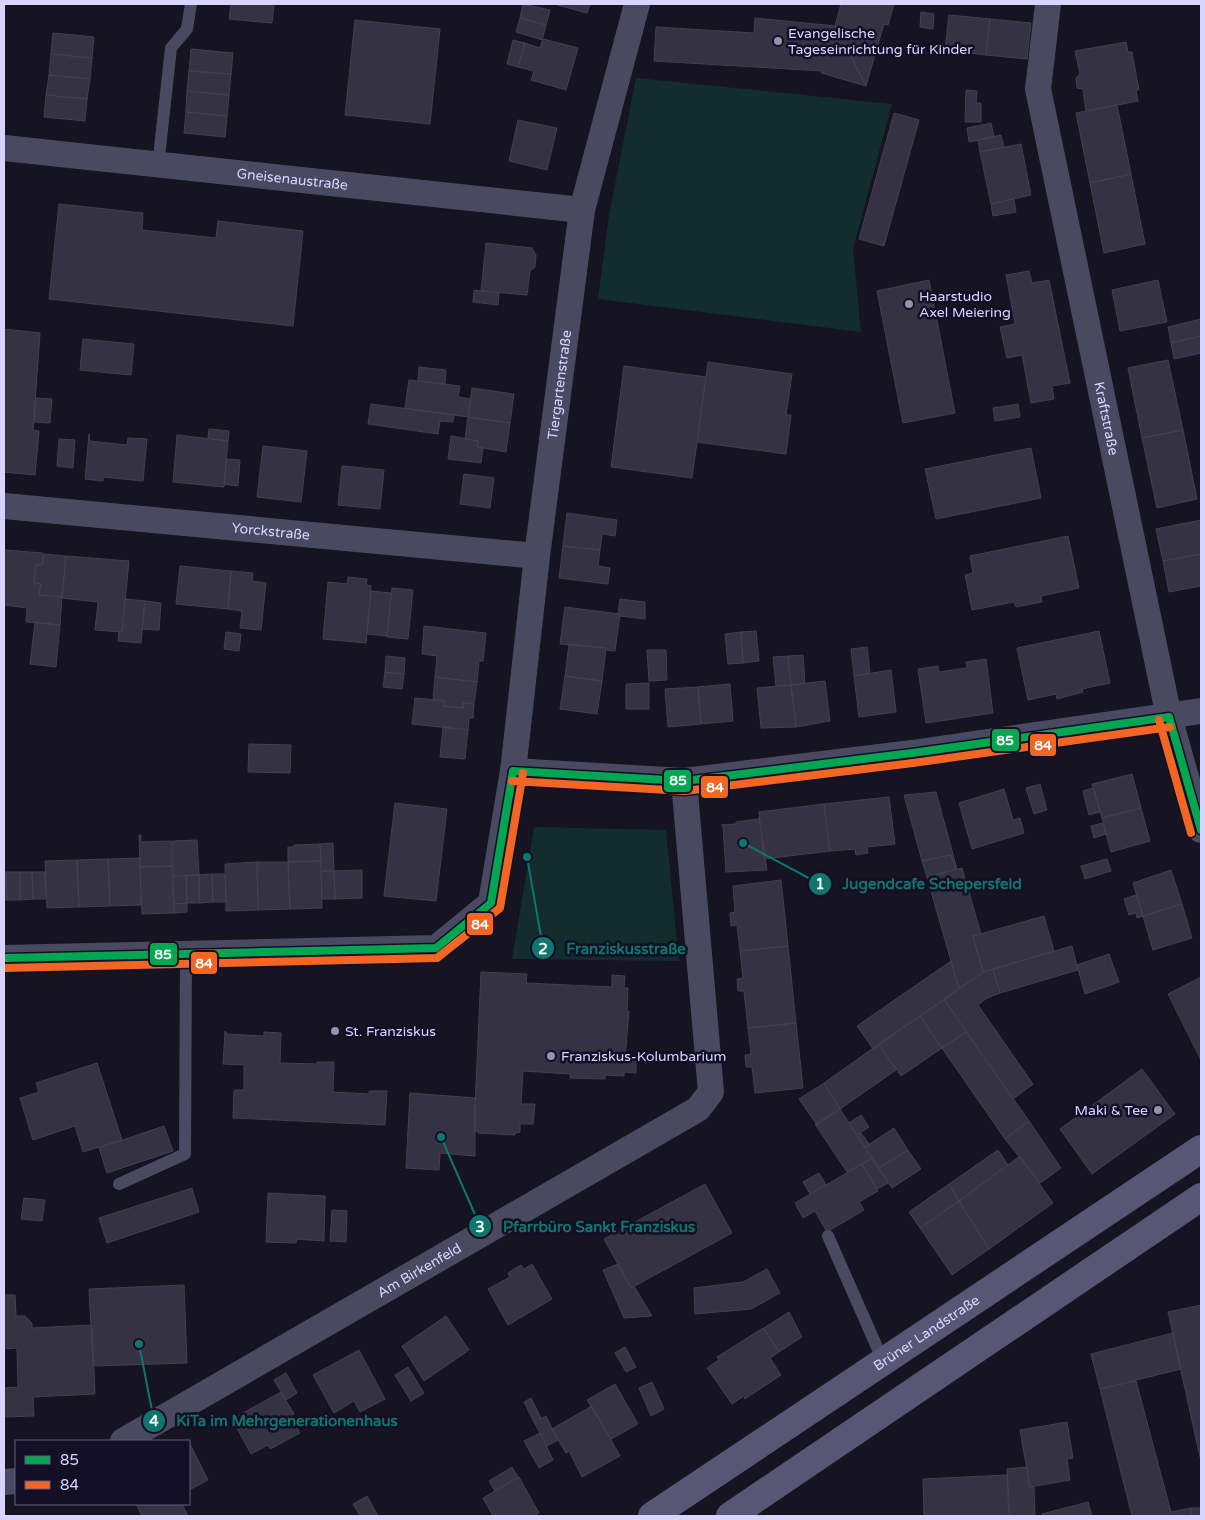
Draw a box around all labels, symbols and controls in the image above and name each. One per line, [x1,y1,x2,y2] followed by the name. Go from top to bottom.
[788,25,973,58] place label: Evangelische Tageseinrichtung für Kinder
[772,35,784,47] marker: Evangelische Tageseinrichtung für Kinder
[236,165,349,193] street label: Gneisenaustraße
[919,288,1011,321] place label: Haarstudio Axel Meiering
[903,298,915,310] marker: Haarstudio Axel Meiering
[544,329,575,441] street label: Tiergartenstraße
[1091,380,1123,457] street label: Kraftstraße
[231,519,311,543] street label: Yorckstraße
[991,728,1020,752] line badge: 85
[996,732,1014,749] text: 85
[1029,733,1057,757] line badge: 84
[1034,737,1052,754] text: 84
[663,769,692,793] line badge: 85
[669,772,687,789] text: 85
[700,775,729,799] line badge: 84
[706,779,724,796] text: 84
[808,869,1032,899] callout: Jugendcafe Schepersfeld
[815,875,825,893] text: 1
[841,875,1022,894] text: Jugendcafe Schepersfeld
[466,912,494,936] line badge: 84
[471,916,489,933] text: 84
[531,933,695,963] callout: Franziskusstraße
[538,940,548,958] text: 2
[566,940,686,958] text: Franziskusstraße
[149,942,178,966] line badge: 85
[154,946,172,963] text: 85
[190,951,218,975] line badge: 84
[195,955,213,972] text: 84
[345,1023,436,1040] place label: St. Franziskus
[329,1025,341,1037] marker: St. Franziskus
[561,1048,726,1065] place label: Franziskus-Kolumbarium
[545,1050,557,1062] marker: Franziskus-Kolumbarium
[1074,1102,1148,1119] place label: Maki & Tee
[1152,1104,1164,1116] marker: Maki & Tee
[468,1211,705,1241] callout: Pfarrbüro Sankt Franziskus
[475,1218,485,1236] text: 3
[503,1218,695,1236] text: Pfarrbüro Sankt Franziskus
[374,1239,464,1301] street label: Am Birkenfeld
[870,1291,983,1374] street label: Brüner Landstraße
[141,1406,408,1436] callout: KiTa im Mehrgenerationenhaus
[149,1412,159,1430] text: 4
[176,1412,398,1431] text: KiTa im Mehrgenerationenhaus
[15,1440,190,1505] legend
[60,1451,79,1469] text: 85
[60,1476,79,1494] text: 84

